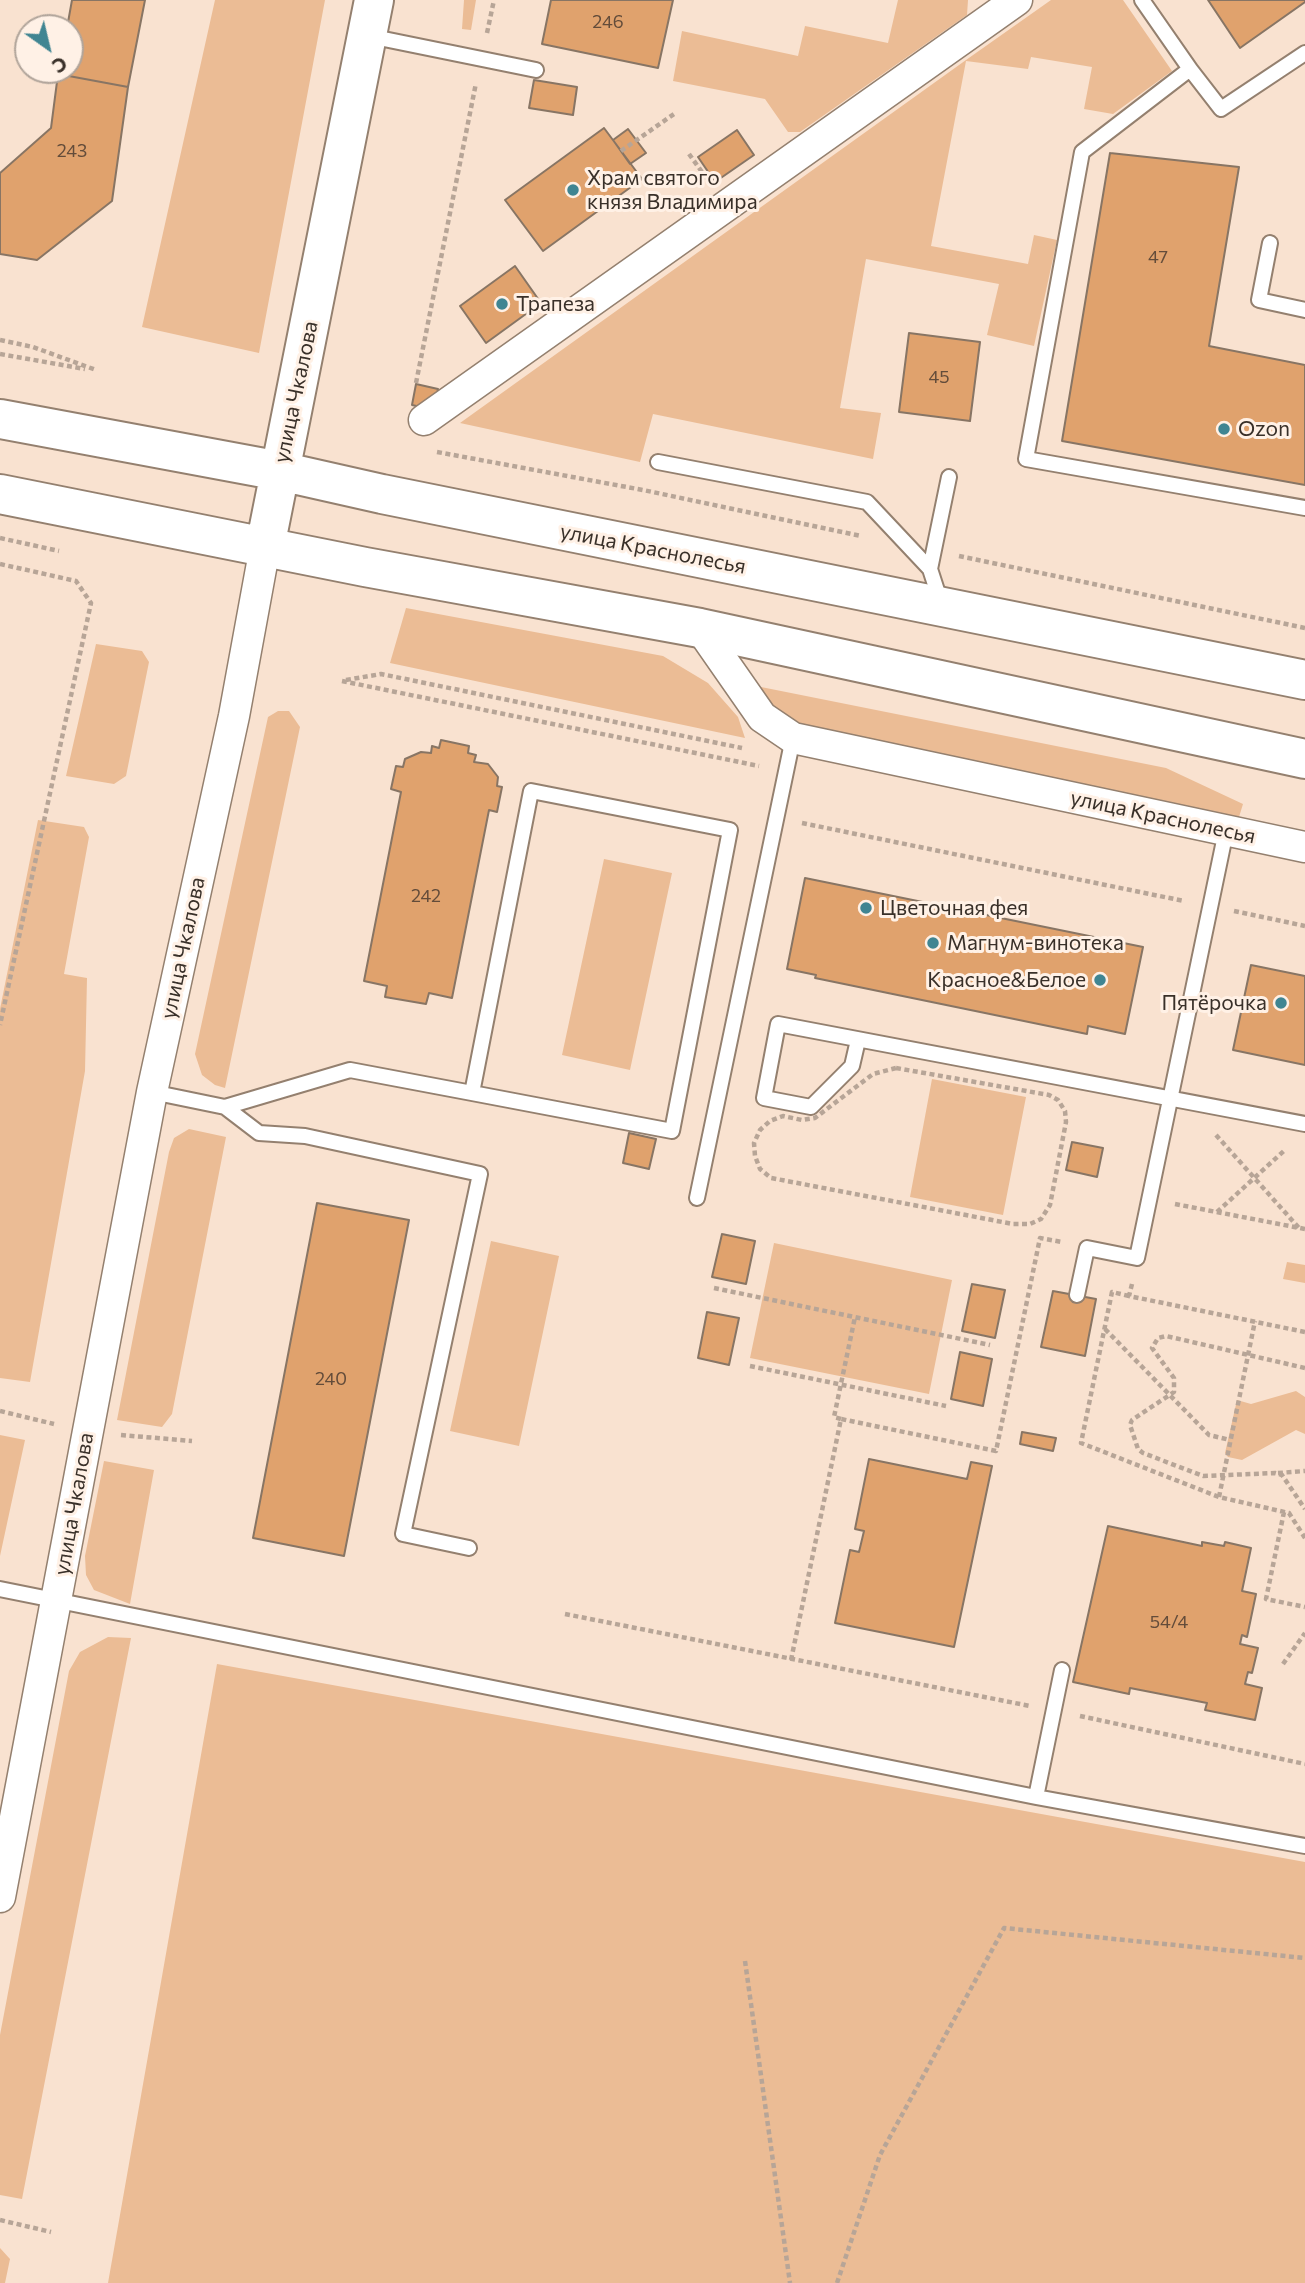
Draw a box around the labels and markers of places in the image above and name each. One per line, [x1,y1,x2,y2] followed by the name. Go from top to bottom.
[587,165,758,215] place label: Храм святого князя Владимира
[565,182,581,198] marker: Храм святого князя Владимира
[516,291,595,317] place label: Трапеза
[494,296,510,312] marker: Трапеза
[1238,416,1290,442] place label: Ozon
[1216,421,1232,437] marker: Ozon
[880,895,1028,921] place label: Цветочная фея
[858,900,874,916] marker: Цветочная фея
[947,930,1124,956] place label: Магнум-винотека
[925,935,941,951] marker: Магнум-винотека
[927,967,1086,993] place label: Красное&Белое
[1092,972,1108,988] marker: Красное&Белое
[1161,990,1267,1016] place label: Пятёрочка
[1273,995,1289,1011] marker: Пятёрочка

